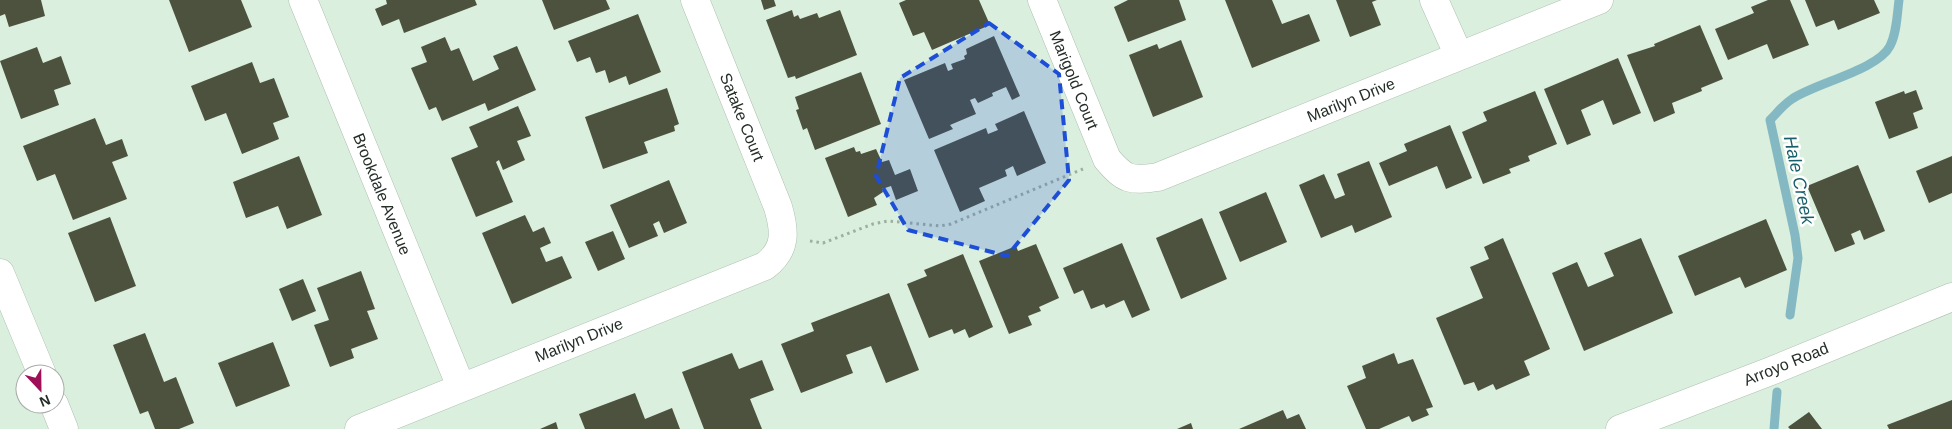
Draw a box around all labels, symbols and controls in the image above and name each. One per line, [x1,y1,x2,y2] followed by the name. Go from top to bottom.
[1046,28,1102,132] street label: Marigold Court
[717,71,768,164] street label: Satake Court
[1305,75,1398,125] street label: Marilyn Drive
[350,131,414,257] street label: Brookdale Avenue
[1780,134,1818,227] water label: Hale Creek
[533,315,626,365] street label: Marilyn Drive
[1741,339,1831,389] street label: Arroyo Road
[15,364,65,414] north arrow
[37,392,53,410] text: N

